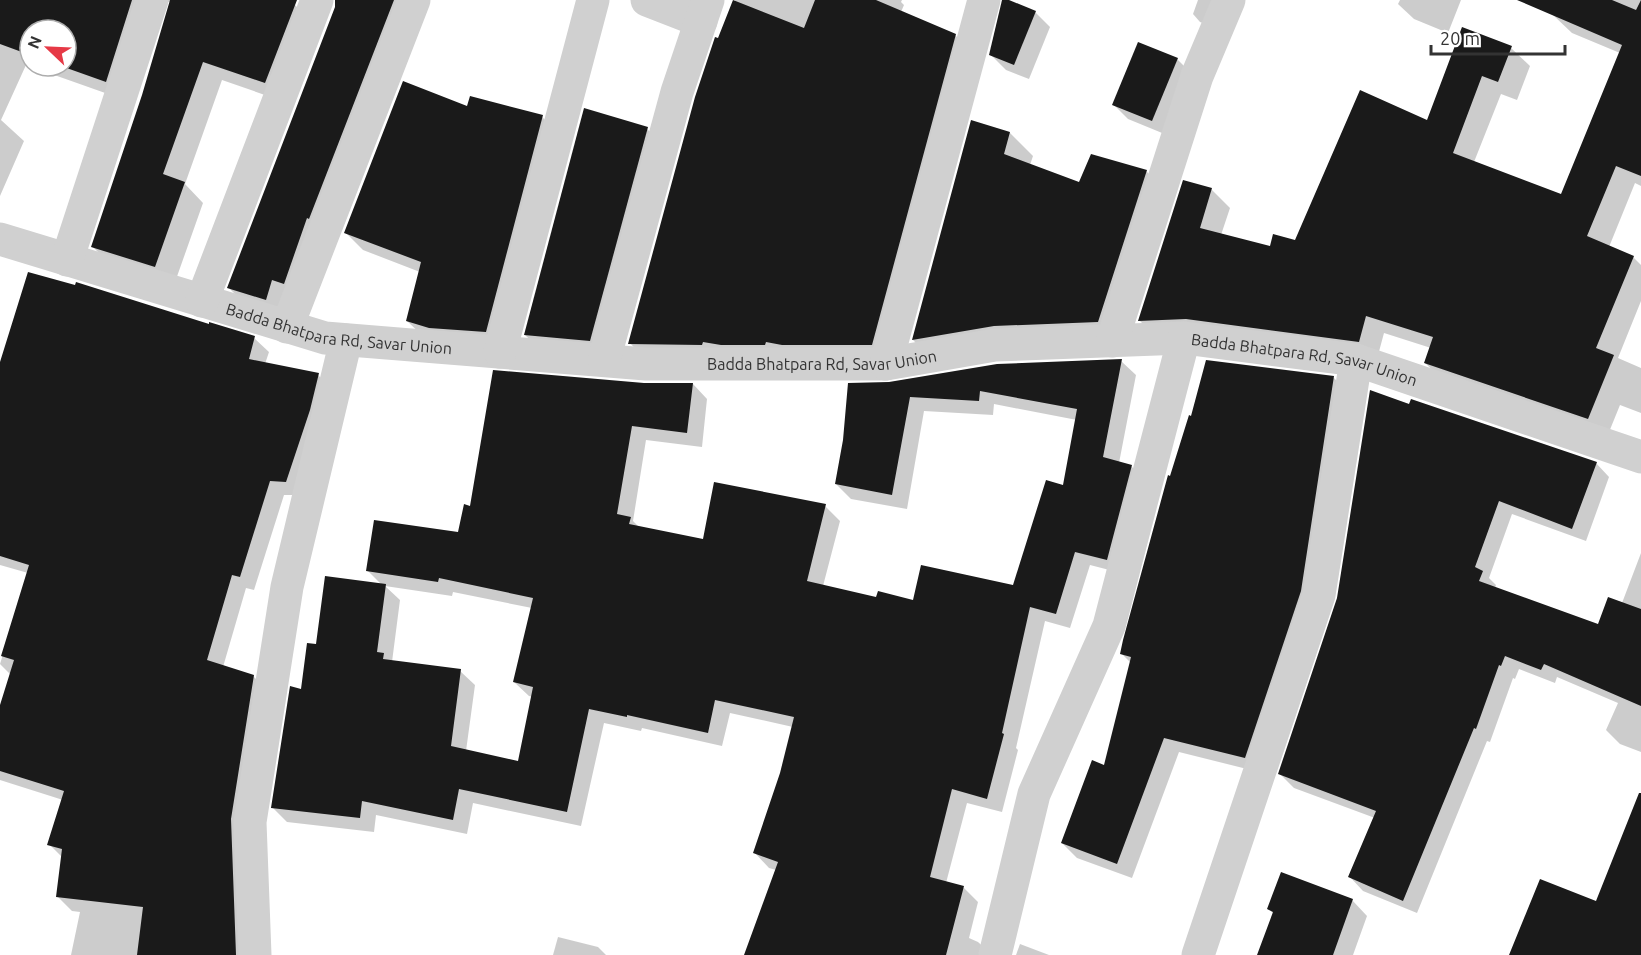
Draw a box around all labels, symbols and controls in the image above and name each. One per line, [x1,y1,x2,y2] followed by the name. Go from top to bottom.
[18,18,78,78] north arrow
[1431,18,1564,56] scale bar
[1440,28,1480,48] text: 20 m
[24,33,45,51] text: N
[224,299,453,357] street label: Badda Bhatpara Rd, Savar Union
[1190,330,1420,389] street label: Badda Bhatpara Rd, Savar Union
[707,346,938,373] street label: Badda Bhatpara Rd, Savar Union

